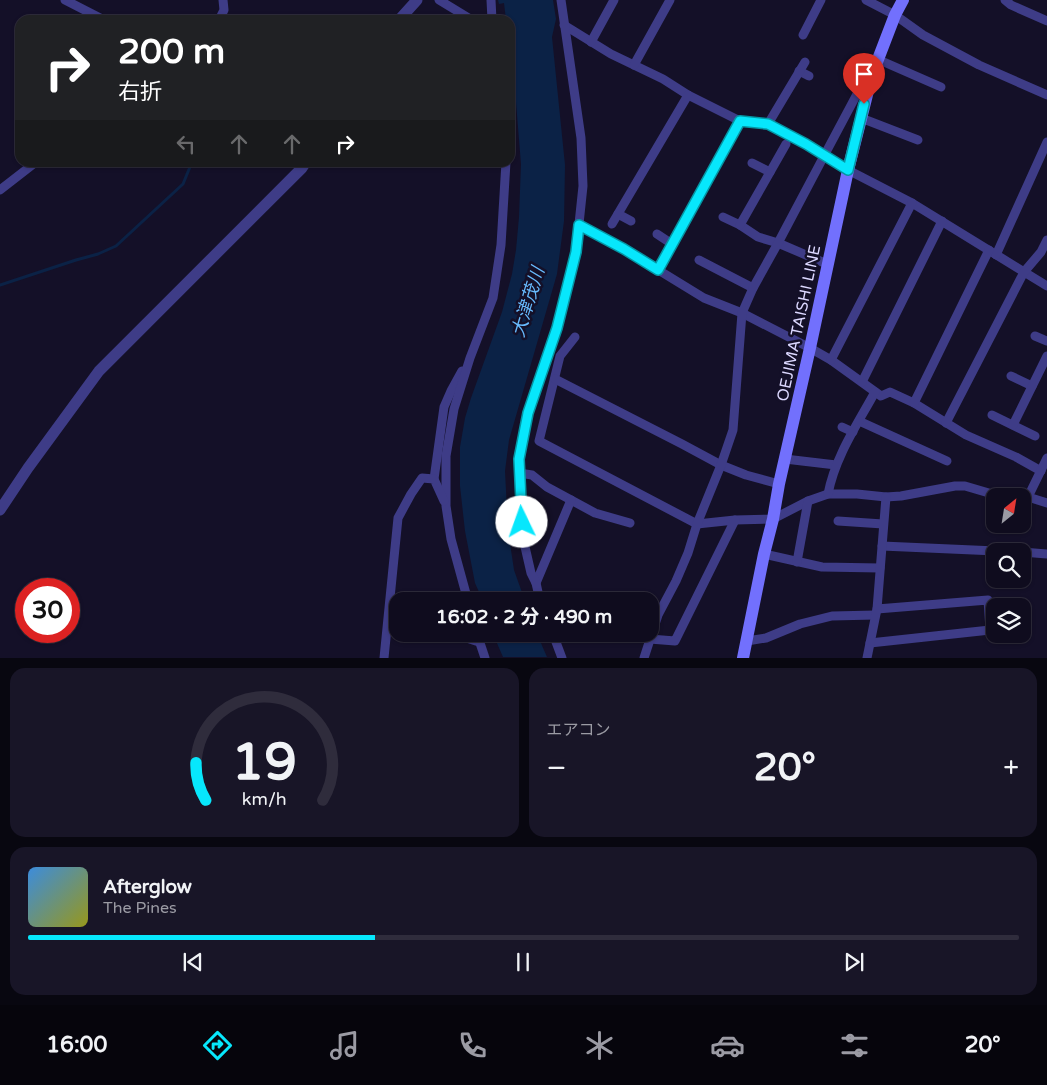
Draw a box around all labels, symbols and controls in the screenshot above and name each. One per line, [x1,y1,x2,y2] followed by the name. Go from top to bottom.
[118,31,225,73] text: 200 m
[35,35,100,100] icon: right
[843,53,885,104] pin
[850,60,878,88] icon: arrive
[118,79,162,105] text: 右折
[172,130,200,158] icon: left
[225,130,253,158] icon: ahead
[278,130,306,158] icon: ahead
[331,130,359,158] icon: right
[773,243,825,403] street label: OEJIMA TAISHI LINE
[507,262,550,340] water label: 大津茂川
[986,488,1031,532] north arrow
[986,488,1031,643] map controls
[495,495,547,547] position arrow
[986,543,1031,588] button: search
[15,578,80,643] speed limit sign: 30
[986,598,1031,643] button: layers
[436,606,612,628] text: 16:02 · 2 分 · 490 m
[547,720,611,740] text: エアコン
[232,731,297,794] text: 19
[754,745,816,791] text: 20°
[547,751,566,785] text: −
[1003,751,1019,785] text: +
[242,789,287,810] text: km/h
[103,876,192,898] text: Afterglow
[103,898,177,918] text: The Pines
[179,948,207,976] icon: previous
[509,948,537,976] icon: pause
[840,948,868,976] icon: next
[200,1028,235,1063] icon: directions
[327,1028,362,1063] icon: music
[455,1028,490,1063] icon: phone
[582,1028,617,1063] icon: climate
[710,1028,745,1063] icon: car
[837,1028,872,1063] icon: filters
[46,1032,107,1058] text: 16:00
[965,1032,1001,1058] text: 20°

